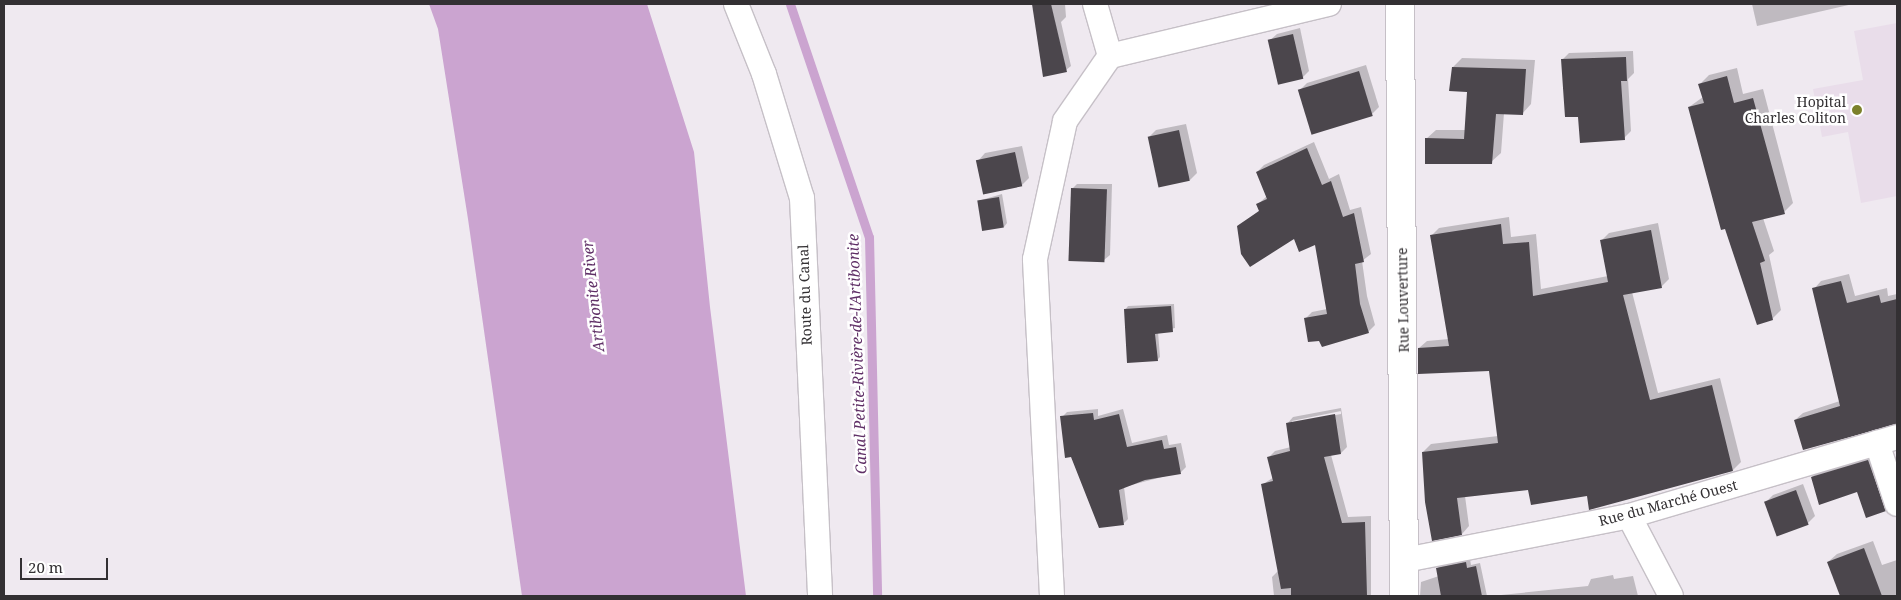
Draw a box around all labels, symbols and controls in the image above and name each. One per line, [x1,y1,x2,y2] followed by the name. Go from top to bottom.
[1745,94,1846,126] place label: Hopital Charles Coliton
[1850,103,1864,117] marker: Hopital Charles Coliton
[844,234,870,474] water label: Canal Petite-Rivière-de-l'Artibonite
[578,239,608,353] water label: Artibonite River
[795,244,815,346] street label: Route du Canal
[1394,247,1412,353] street label: Rue Louverture
[1597,476,1739,530] street label: Rue du Marché Ouest
[22,548,110,580] scale bar
[28,557,63,577] text: 20 m

